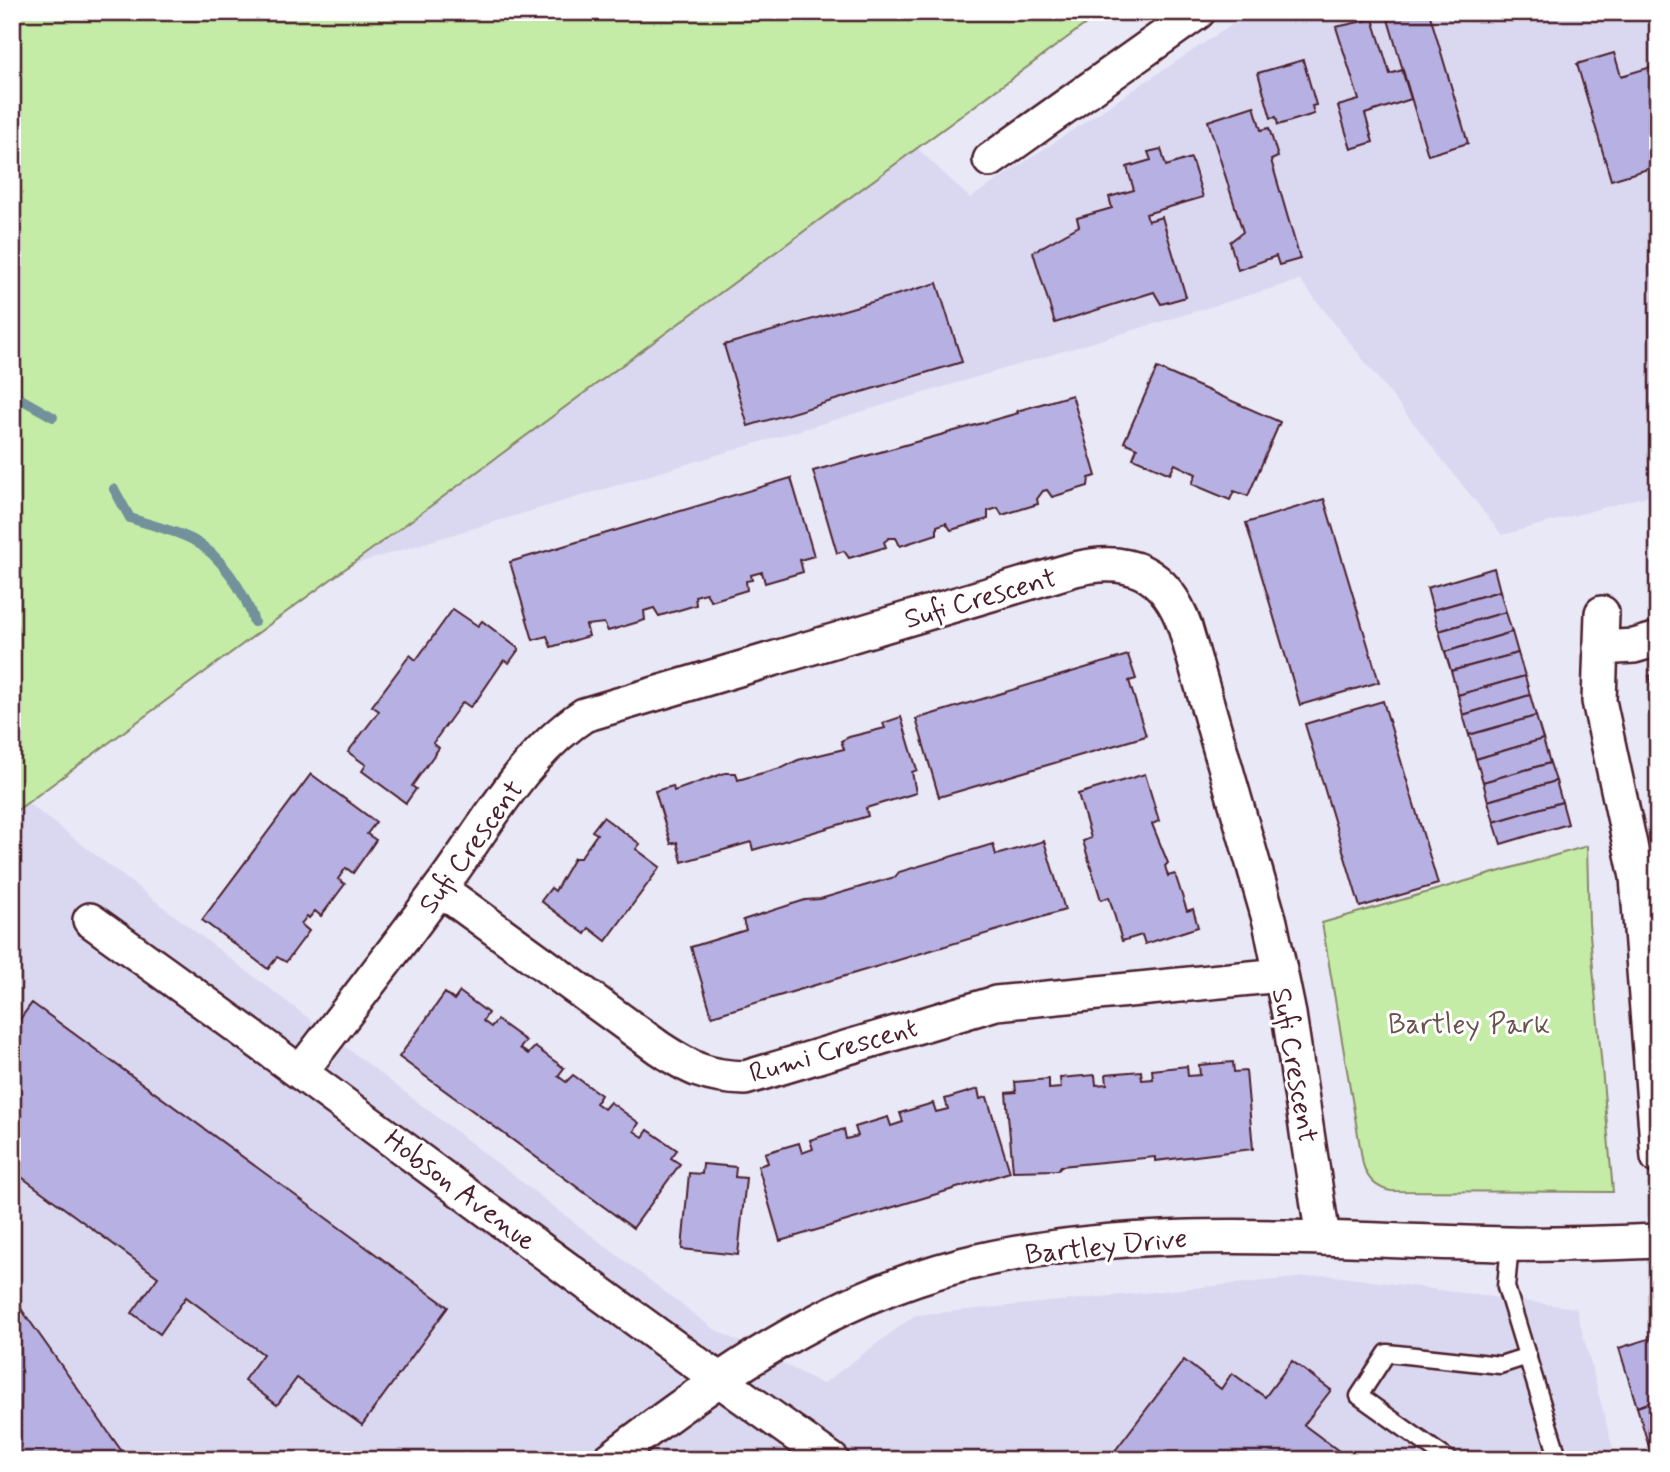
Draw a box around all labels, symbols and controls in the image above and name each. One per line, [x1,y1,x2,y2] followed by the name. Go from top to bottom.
[900,560,1061,639] street label: Sufi Crescent
[411,773,533,922] street label: Sufi Crescent
[1262,985,1325,1146] street label: Sufi Crescent
[1388,1007,1550,1044] park label: Bartley Park
[745,1010,922,1093] street label: Rumi Crescent
[376,1122,543,1260] street label: Hobson Avenue
[1023,1221,1189,1274] street label: Bartley Drive

